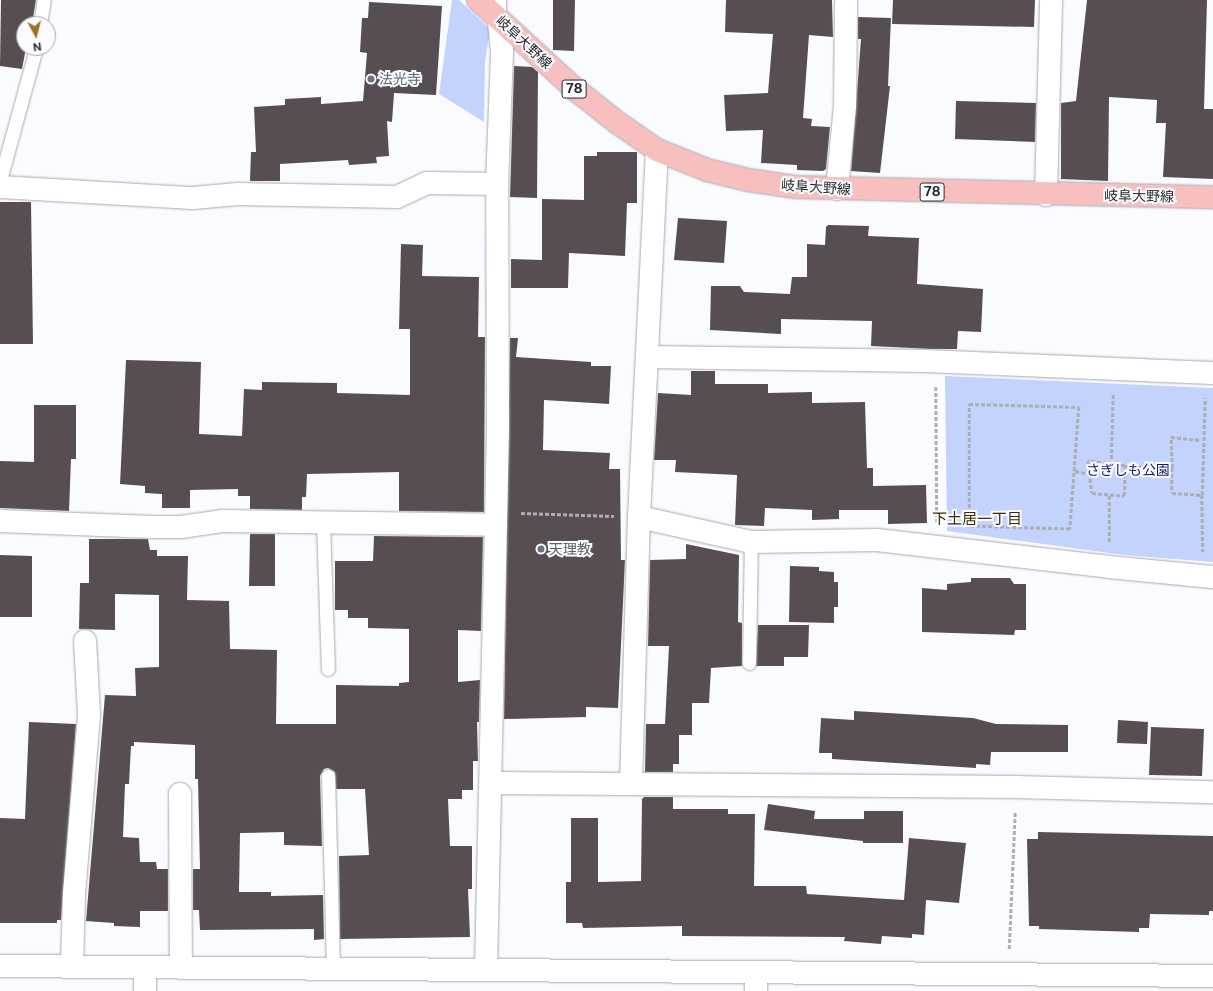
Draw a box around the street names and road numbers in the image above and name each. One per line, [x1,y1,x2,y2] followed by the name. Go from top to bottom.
[493,12,555,72] street label: 岐阜大野線
[561,78,587,100] road number: 78
[780,176,852,198] street label: 岐阜大野線
[919,181,945,203] road number: 78
[1104,187,1174,205] street label: 岐阜大野線

